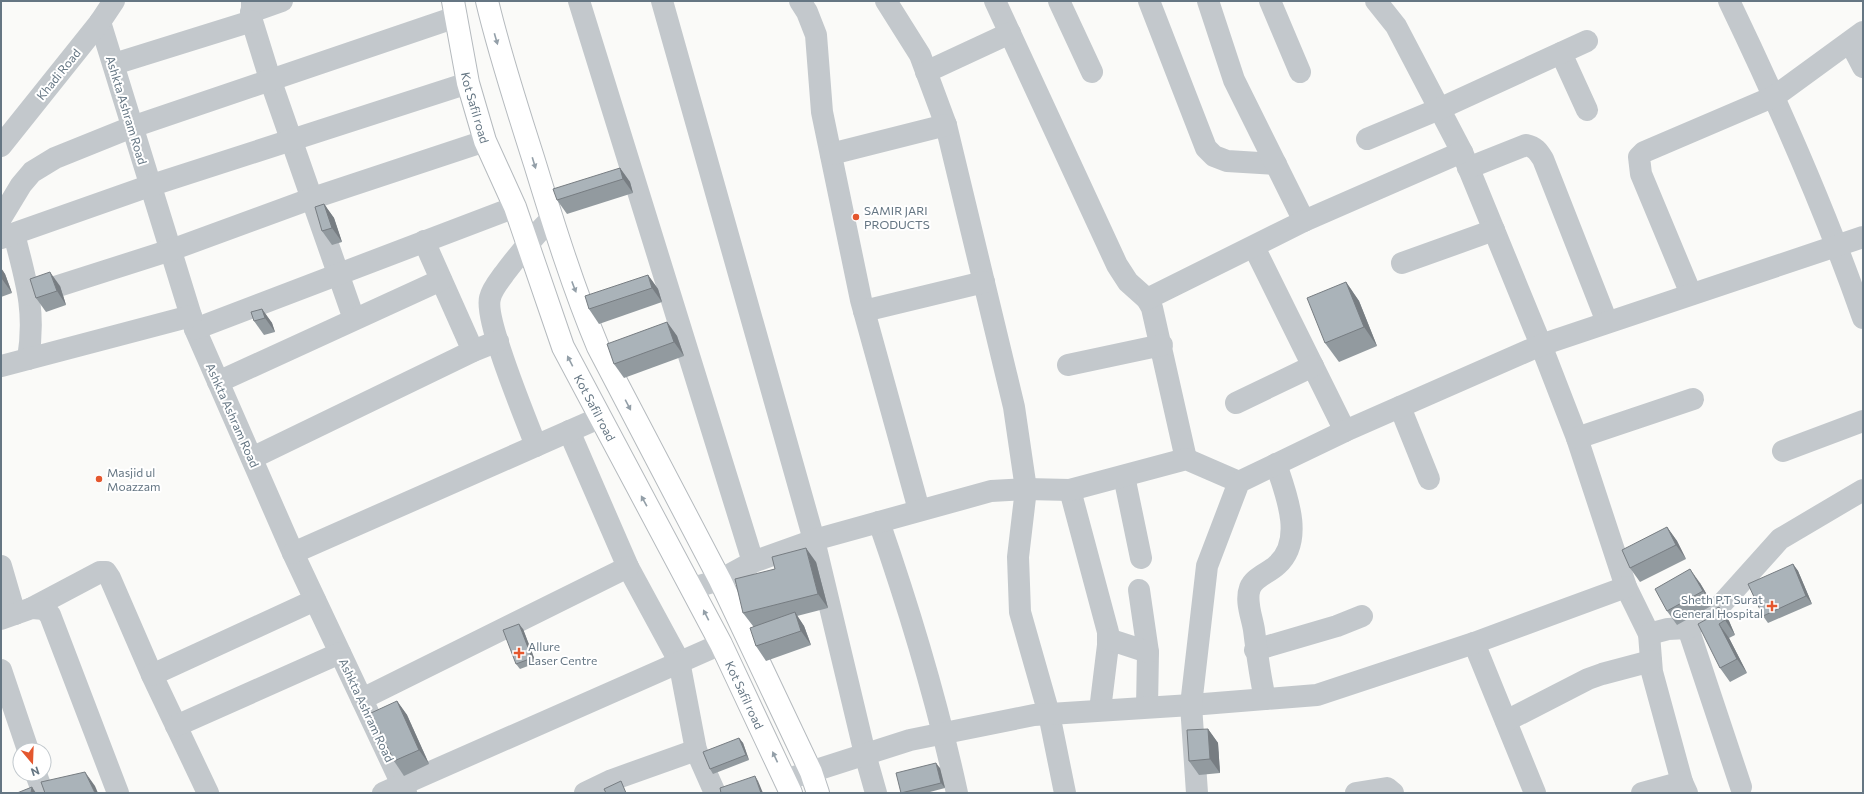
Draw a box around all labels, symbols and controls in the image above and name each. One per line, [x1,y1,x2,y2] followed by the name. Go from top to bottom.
[493,33,499,45] one-way arrow
[33,46,83,102] street label: Khadi Road
[104,54,150,166] street label: Ashkta Ashram Road
[459,71,492,145] street label: Kot Safil road
[531,157,537,169] one-way arrow
[864,203,930,231] place label: SAMIR JARI PRODUCTS
[851,212,861,222] marker: SAMIR JARI PRODUCTS
[571,282,577,294] one-way arrow
[567,355,574,367] one-way arrow
[204,361,262,470] street label: Ashkta Ashram Road
[572,372,619,443] street label: Kot Safil road
[625,399,631,411] one-way arrow
[107,465,161,493] place label: Masjid ul Moazzam
[94,474,104,484] marker: Masjid ul Moazzam
[641,495,648,507] one-way arrow
[1672,592,1763,620] place label: Sheth P.T Surat General Hospital
[1766,600,1778,612] marker: Sheth P.T Surat General Hospital
[703,609,709,621] one-way arrow
[528,639,597,667] place label: Allure Laser Centre
[513,647,525,659] marker: Allure Laser Centre
[337,656,397,764] street label: Ashkta Ashram Road
[723,659,767,731] street label: Kot Safil road
[12,742,52,782] north arrow
[772,752,778,763] one-way arrow
[29,764,41,779] text: N

